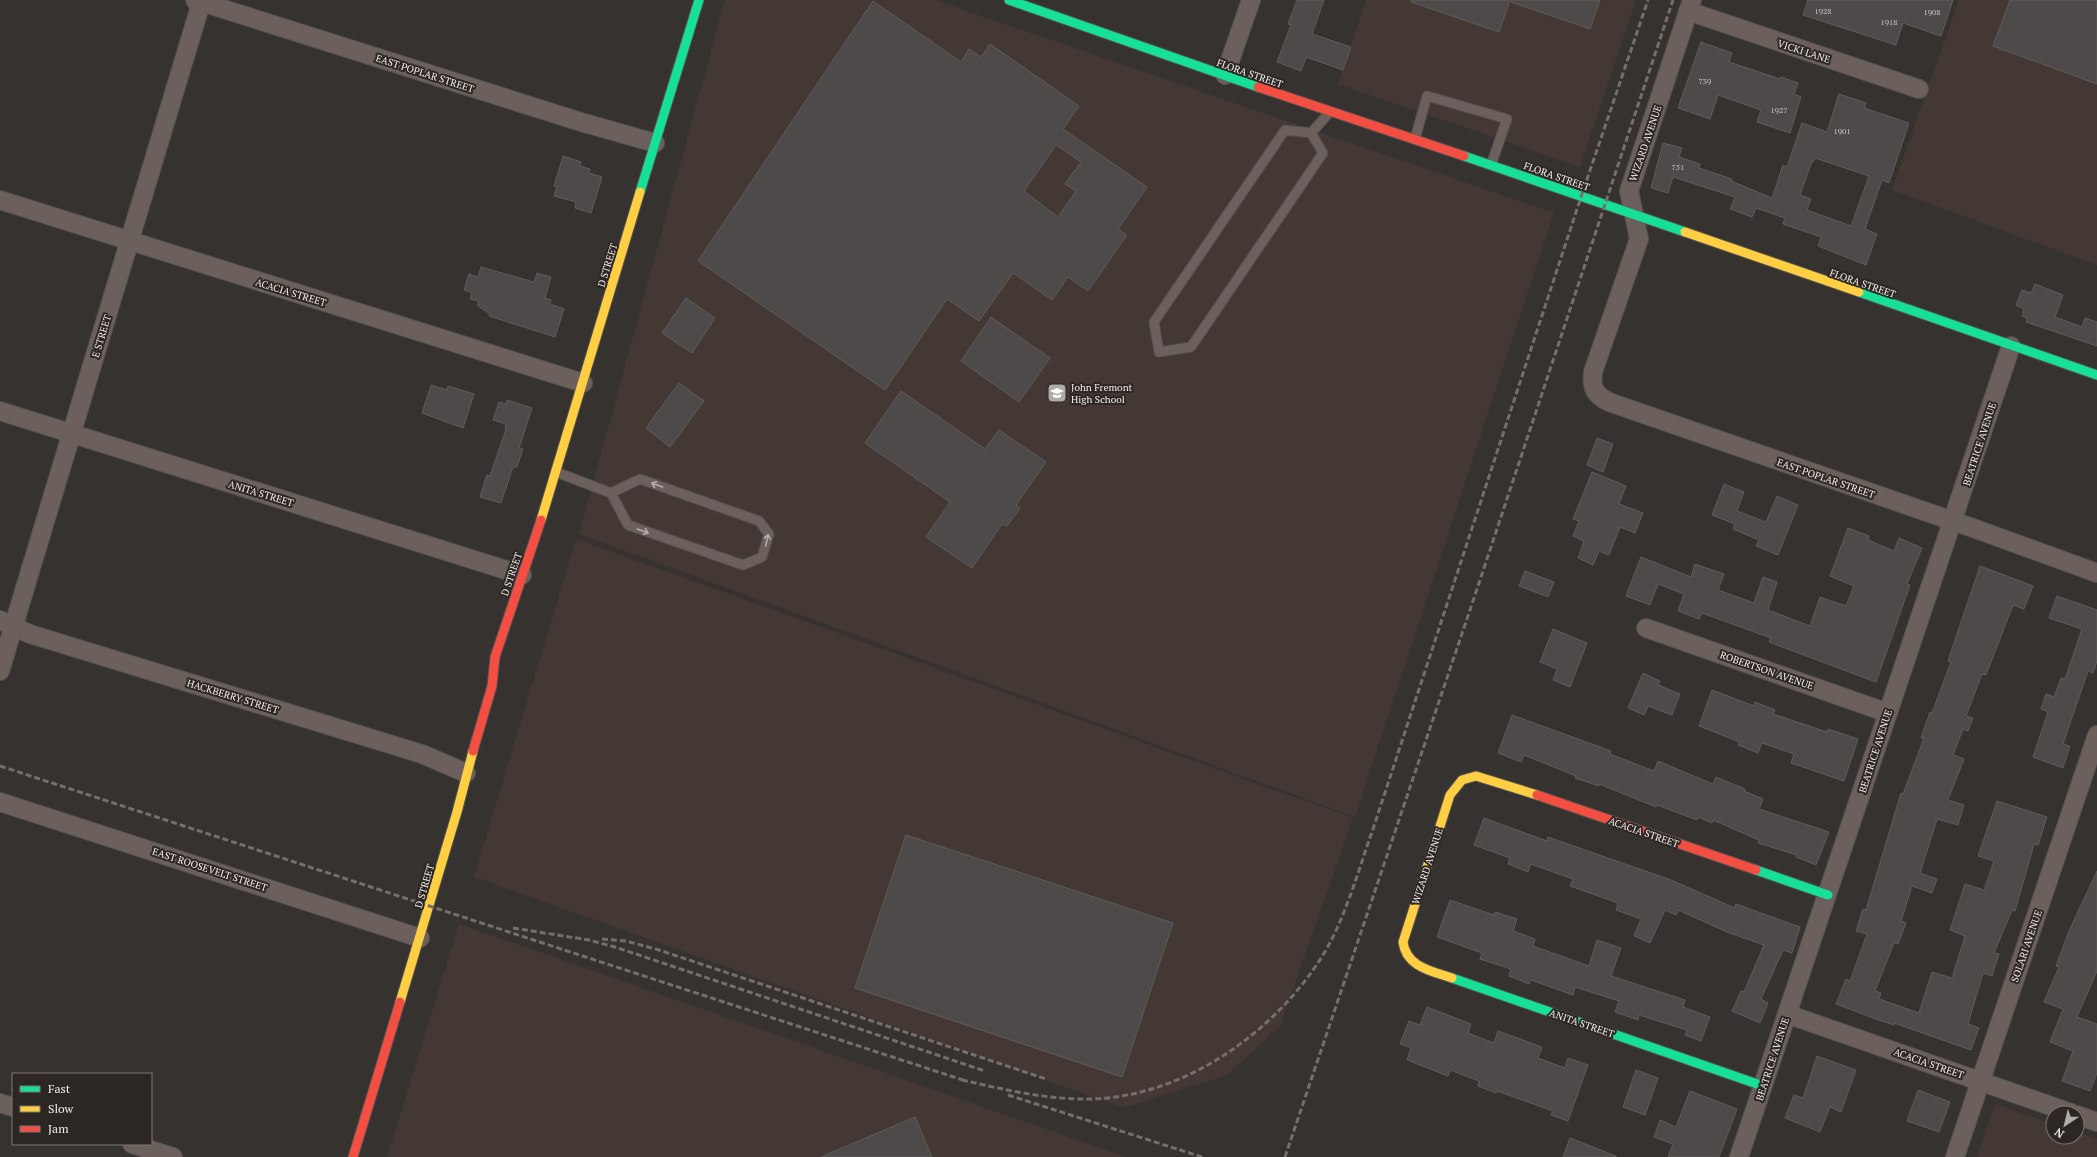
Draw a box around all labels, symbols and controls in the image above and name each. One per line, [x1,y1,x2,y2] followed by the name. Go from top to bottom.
[1814,6,1832,16] house number: 1928
[1923,7,1941,17] house number: 1908
[1880,17,1898,27] house number: 1918
[1776,37,1832,66] street label: VICKI LANE
[374,51,476,96] street label: EAST POPLAR STREET
[1215,56,1285,91] street label: FLORA STREET
[1699,76,1711,86] house number: 739
[1626,103,1665,183] street label: WIZARD AVENUE
[1770,105,1788,115] house number: 1927
[1833,126,1851,136] house number: 1901
[1522,159,1592,194] street label: FLORA STREET
[1672,162,1684,172] house number: 751
[595,242,620,289] street label: D STREET
[1828,266,1898,301] street label: FLORA STREET
[254,276,328,309] street label: ACACIA STREET
[89,313,114,359] street label: E STREET
[1071,381,1133,406] place label: John Fremont High School
[1046,382,1068,404] school or university icon: John Fremont High School
[1960,401,1999,487] street label: BEATRICE AVENUE
[1775,456,1876,501] street label: EAST POPLAR STREET
[226,477,295,510] street label: ANITA STREET
[652,481,664,489] one-way arrow
[637,528,650,535] one-way arrow
[763,534,771,547] one-way arrow
[498,551,525,598] street label: D STREET
[1718,648,1816,693] street label: ROBERTSON AVENUE
[185,676,280,717] street label: HACKBERRY STREET
[1856,708,1895,794] street label: BEATRICE AVENUE
[1607,814,1681,851] street label: ACACIA STREET
[1409,826,1446,906] street label: WIZARD AVENUE
[151,845,269,894] street label: EAST ROOSEVELT STREET
[412,863,437,910] street label: D STREET
[2008,908,2045,984] street label: SOLARI AVENUE
[1548,1006,1616,1041] street label: ANITA STREET
[1753,1016,1792,1102] street label: BEATRICE AVENUE
[1892,1045,1966,1082] street label: ACACIA STREET
[12,1073,152,1145] legend
[48,1081,71,1096] text: Fast
[48,1101,74,1116] text: Slow
[2045,1105,2085,1145] north arrow
[48,1121,69,1136] text: Jam
[2051,1125,2067,1141] text: N

